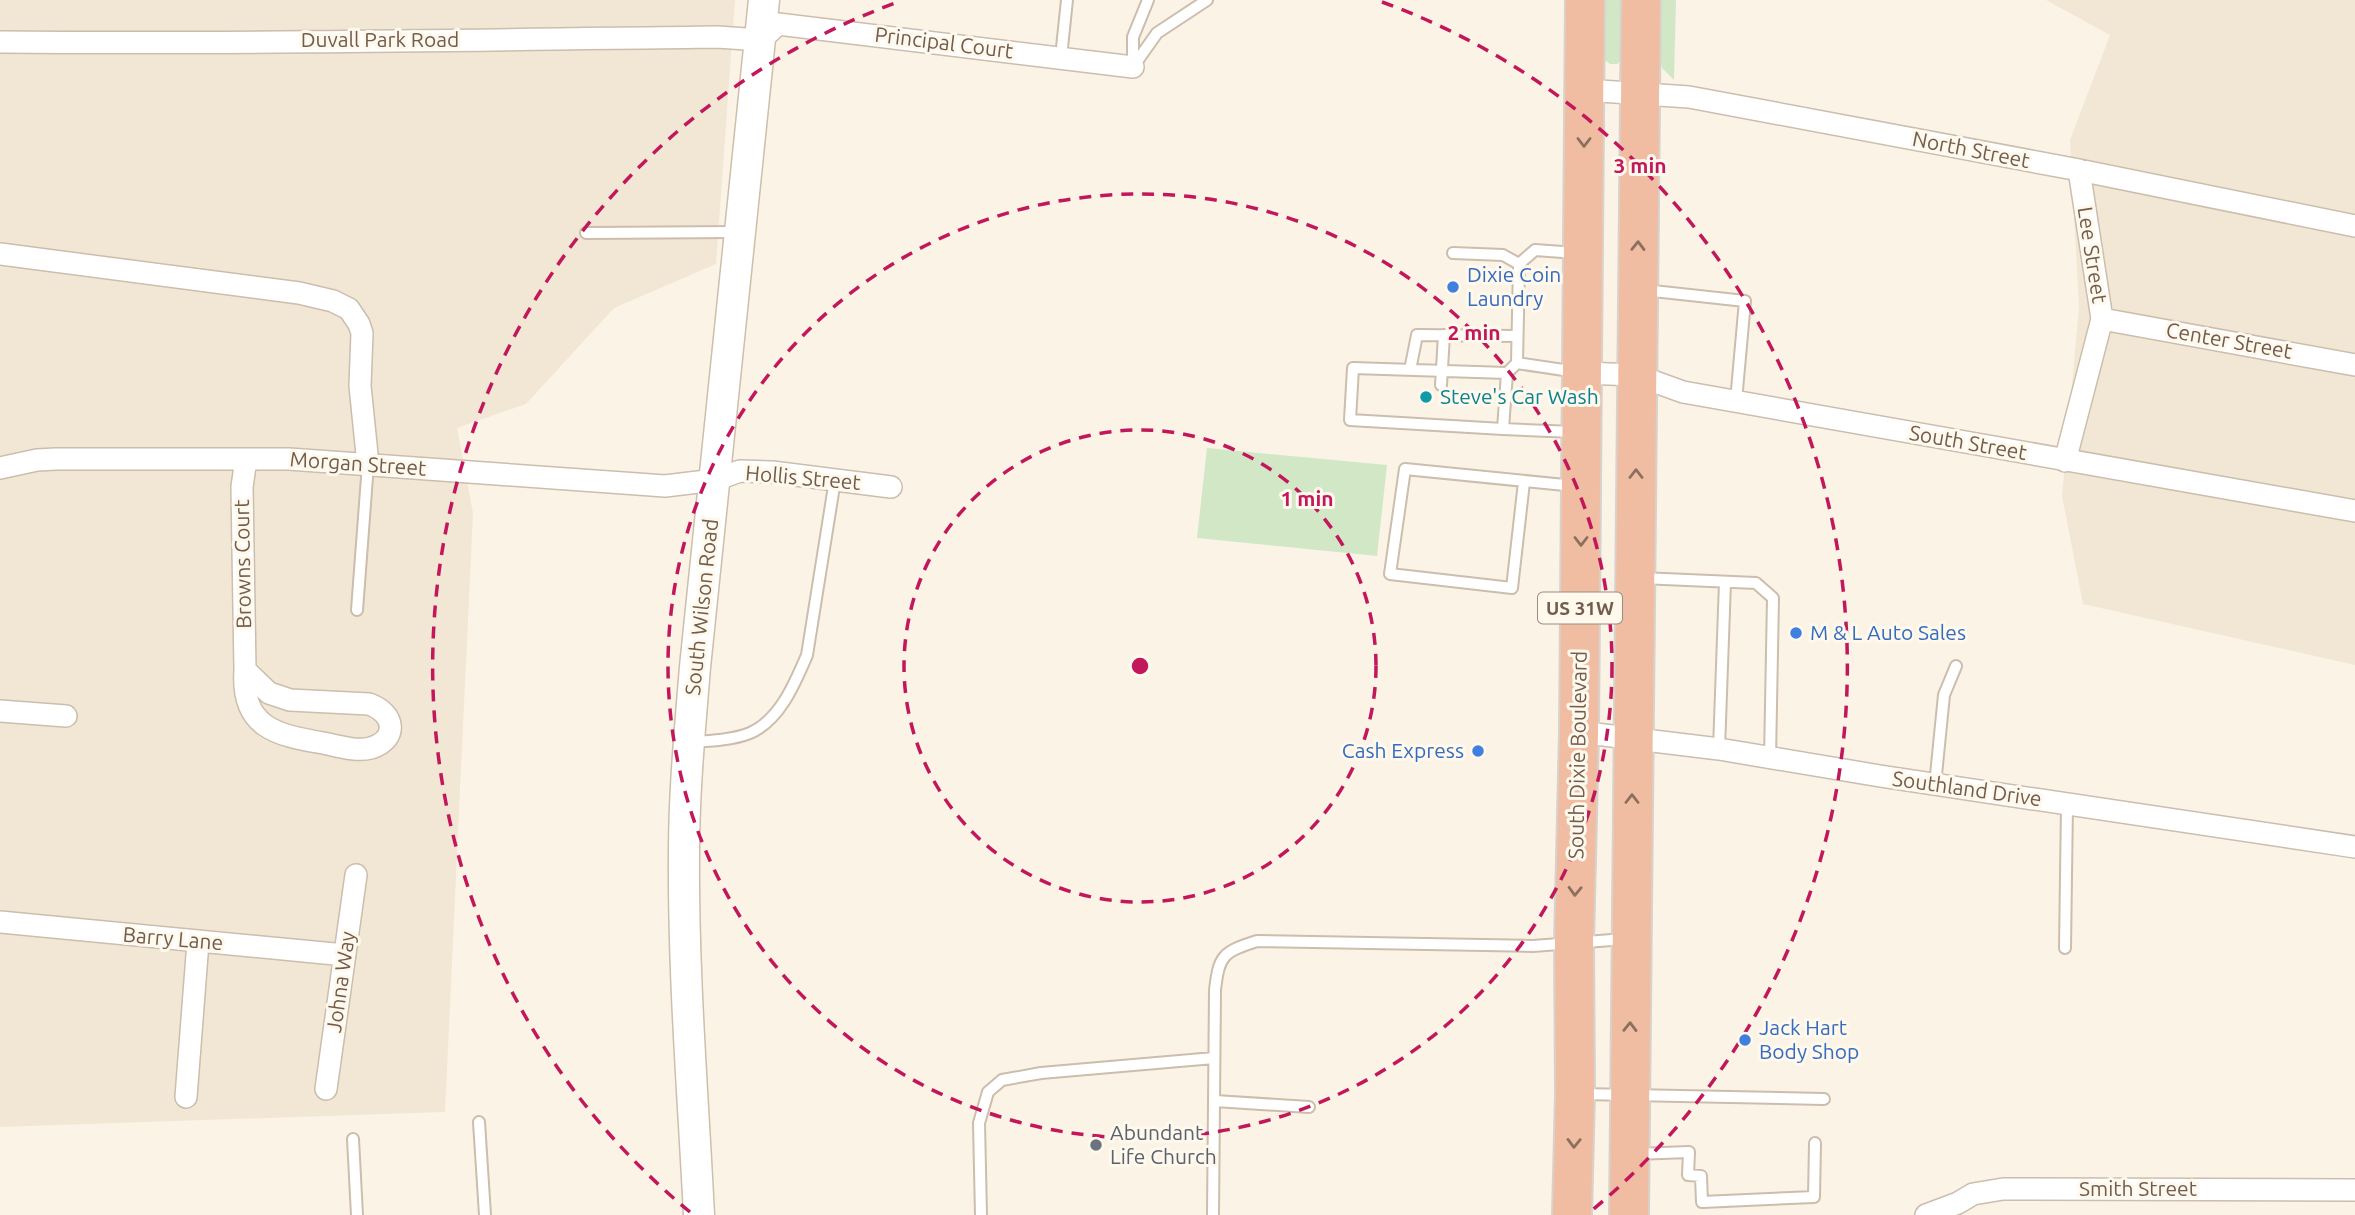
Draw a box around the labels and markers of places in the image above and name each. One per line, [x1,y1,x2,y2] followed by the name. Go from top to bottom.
[1467,262,1561,310] place label: Dixie Coin Laundry
[1445,279,1461,295] marker: Dixie Coin Laundry
[1440,384,1599,408] place label: Steve's Car Wash
[1418,389,1434,405] marker: Steve's Car Wash
[1810,620,1966,644] place label: M & L Auto Sales
[1788,625,1804,641] marker: M & L Auto Sales
[1128,654,1152,678] centre of rings
[1342,738,1464,762] place label: Cash Express
[1470,743,1486,759] marker: Cash Express
[1759,1015,1859,1063] place label: Jack Hart Body Shop
[1737,1032,1753,1048] marker: Jack Hart Body Shop
[1110,1120,1217,1168] place label: Abundant Life Church
[1088,1137,1104,1153] marker: Abundant Life Church

